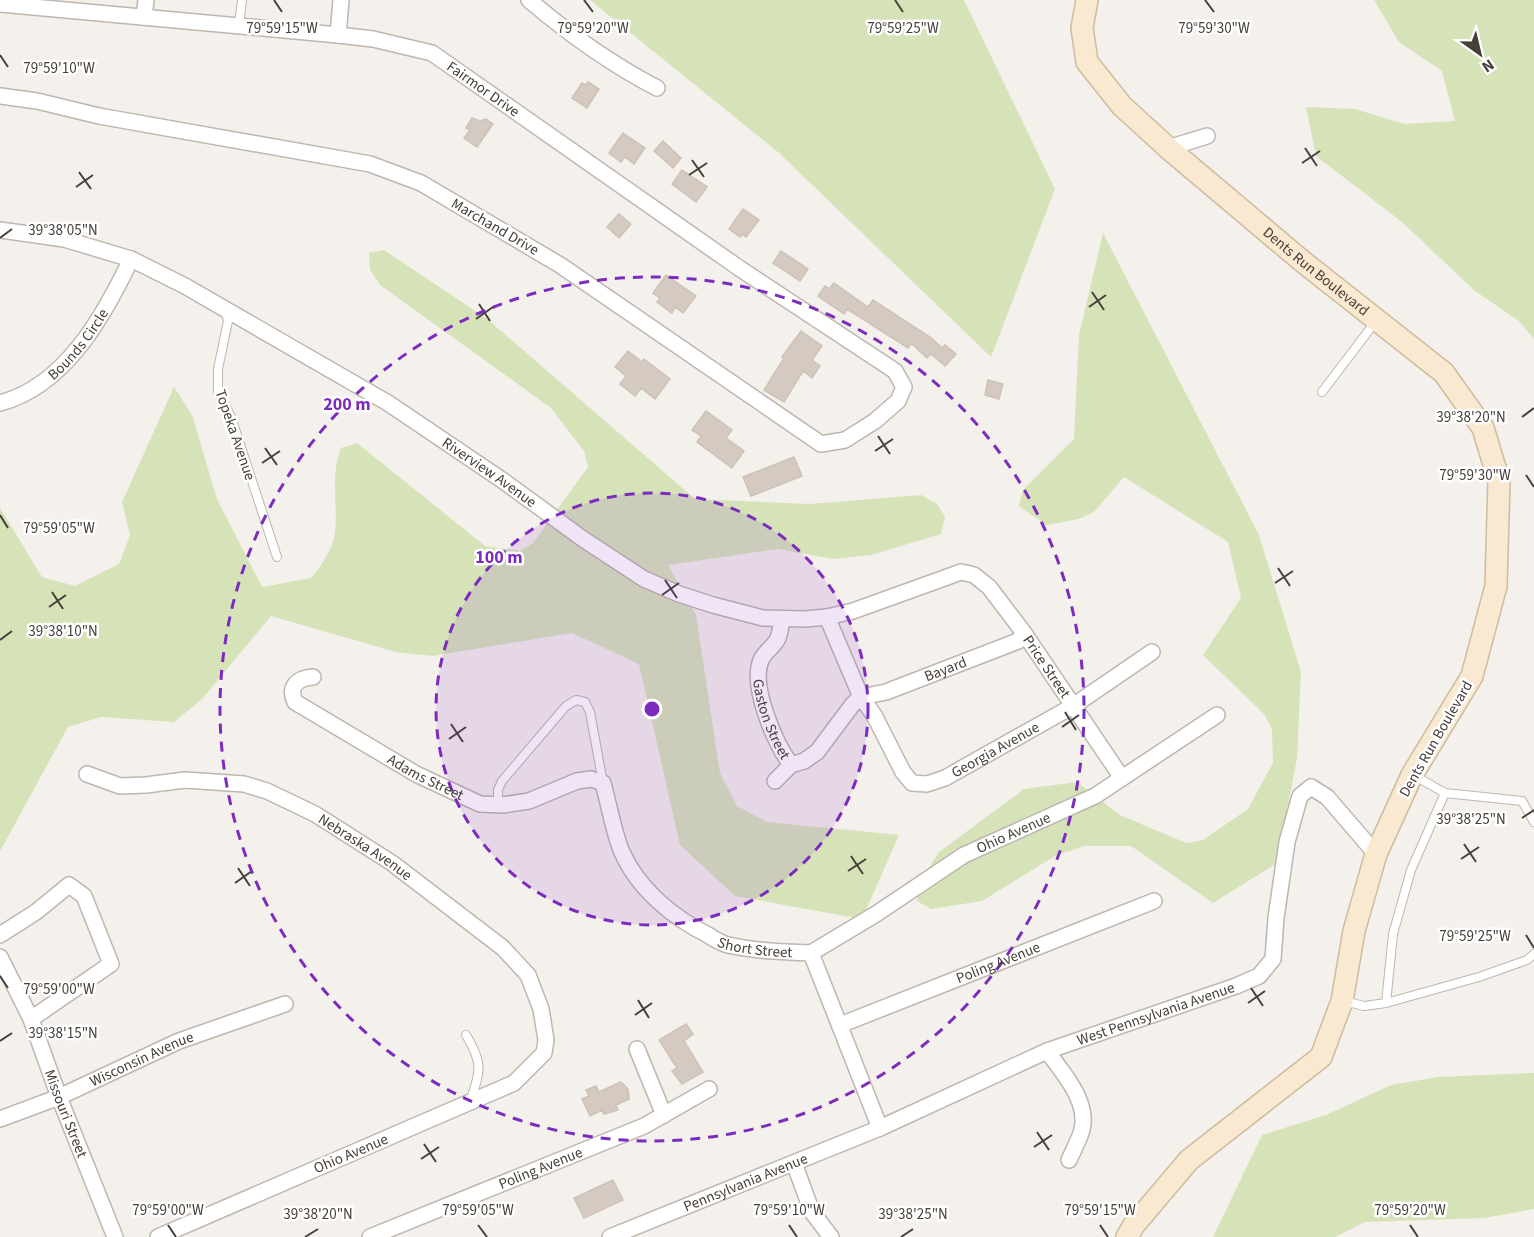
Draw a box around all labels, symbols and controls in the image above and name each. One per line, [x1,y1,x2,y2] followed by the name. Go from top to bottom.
[246,18,318,39] text: 79°59'15"W
[557,18,629,39] text: 79°59'20"W
[867,18,939,39] text: 79°59'25"W
[1178,18,1250,39] text: 79°59'30"W
[1450,24,1510,84] north arrow
[1477,54,1498,78] text: N
[443,56,524,122] street label: Fairmor Drive
[23,58,95,79] text: 79°59'10"W
[447,193,543,261] street label: Marchand Drive
[28,220,98,241] text: 39°38'05"N
[1258,222,1374,321] street label: Dents Run Boulevard
[43,305,113,385] street label: Bounds Circle
[210,387,260,483] street label: Topeka Avenue
[323,392,371,417] text: 200 m
[1436,407,1506,428] text: 39°38'20"N
[438,432,541,512] street label: Riverview Avenue
[1439,465,1511,486] text: 79°59'30"W
[23,518,95,539] text: 79°59'05"W
[475,545,523,570] text: 100 m
[28,621,98,642] text: 39°38'10"N
[1018,631,1076,702] street label: Price Street
[921,651,970,687] street label: Bayard
[1394,677,1478,801] street label: Dents Run Boulevard
[748,678,795,764] street label: Gaston Street
[642,699,662,719] centre of rings
[947,717,1043,783] street label: Georgia Avenue
[383,749,467,805] street label: Adams Street
[973,807,1054,859] street label: Ohio Avenue
[314,808,417,885] street label: Nebraska Avenue
[1436,809,1506,830] text: 39°38'25"N
[1439,926,1511,947] text: 79°59'25"W
[714,932,793,963] street label: Short Street
[953,936,1043,989] street label: Poling Avenue
[1074,977,1237,1050] street label: West Pennsylvania Avenue
[23,979,95,1000] text: 79°59'00"W
[28,1023,98,1044] text: 39°38'15"N
[86,1026,196,1092] street label: Wisconsin Avenue
[39,1066,93,1161] street label: Missouri Street
[310,1129,392,1179] street label: Ohio Avenue
[495,1141,586,1194] street label: Poling Avenue
[680,1148,811,1217] street label: Pennsylvania Avenue
[132,1200,204,1221] text: 79°59'00"W
[442,1200,514,1221] text: 79°59'05"W
[753,1200,825,1221] text: 79°59'10"W
[1064,1200,1136,1221] text: 79°59'15"W
[1374,1200,1446,1221] text: 79°59'20"W
[283,1204,353,1225] text: 39°38'20"N
[878,1204,948,1225] text: 39°38'25"N

